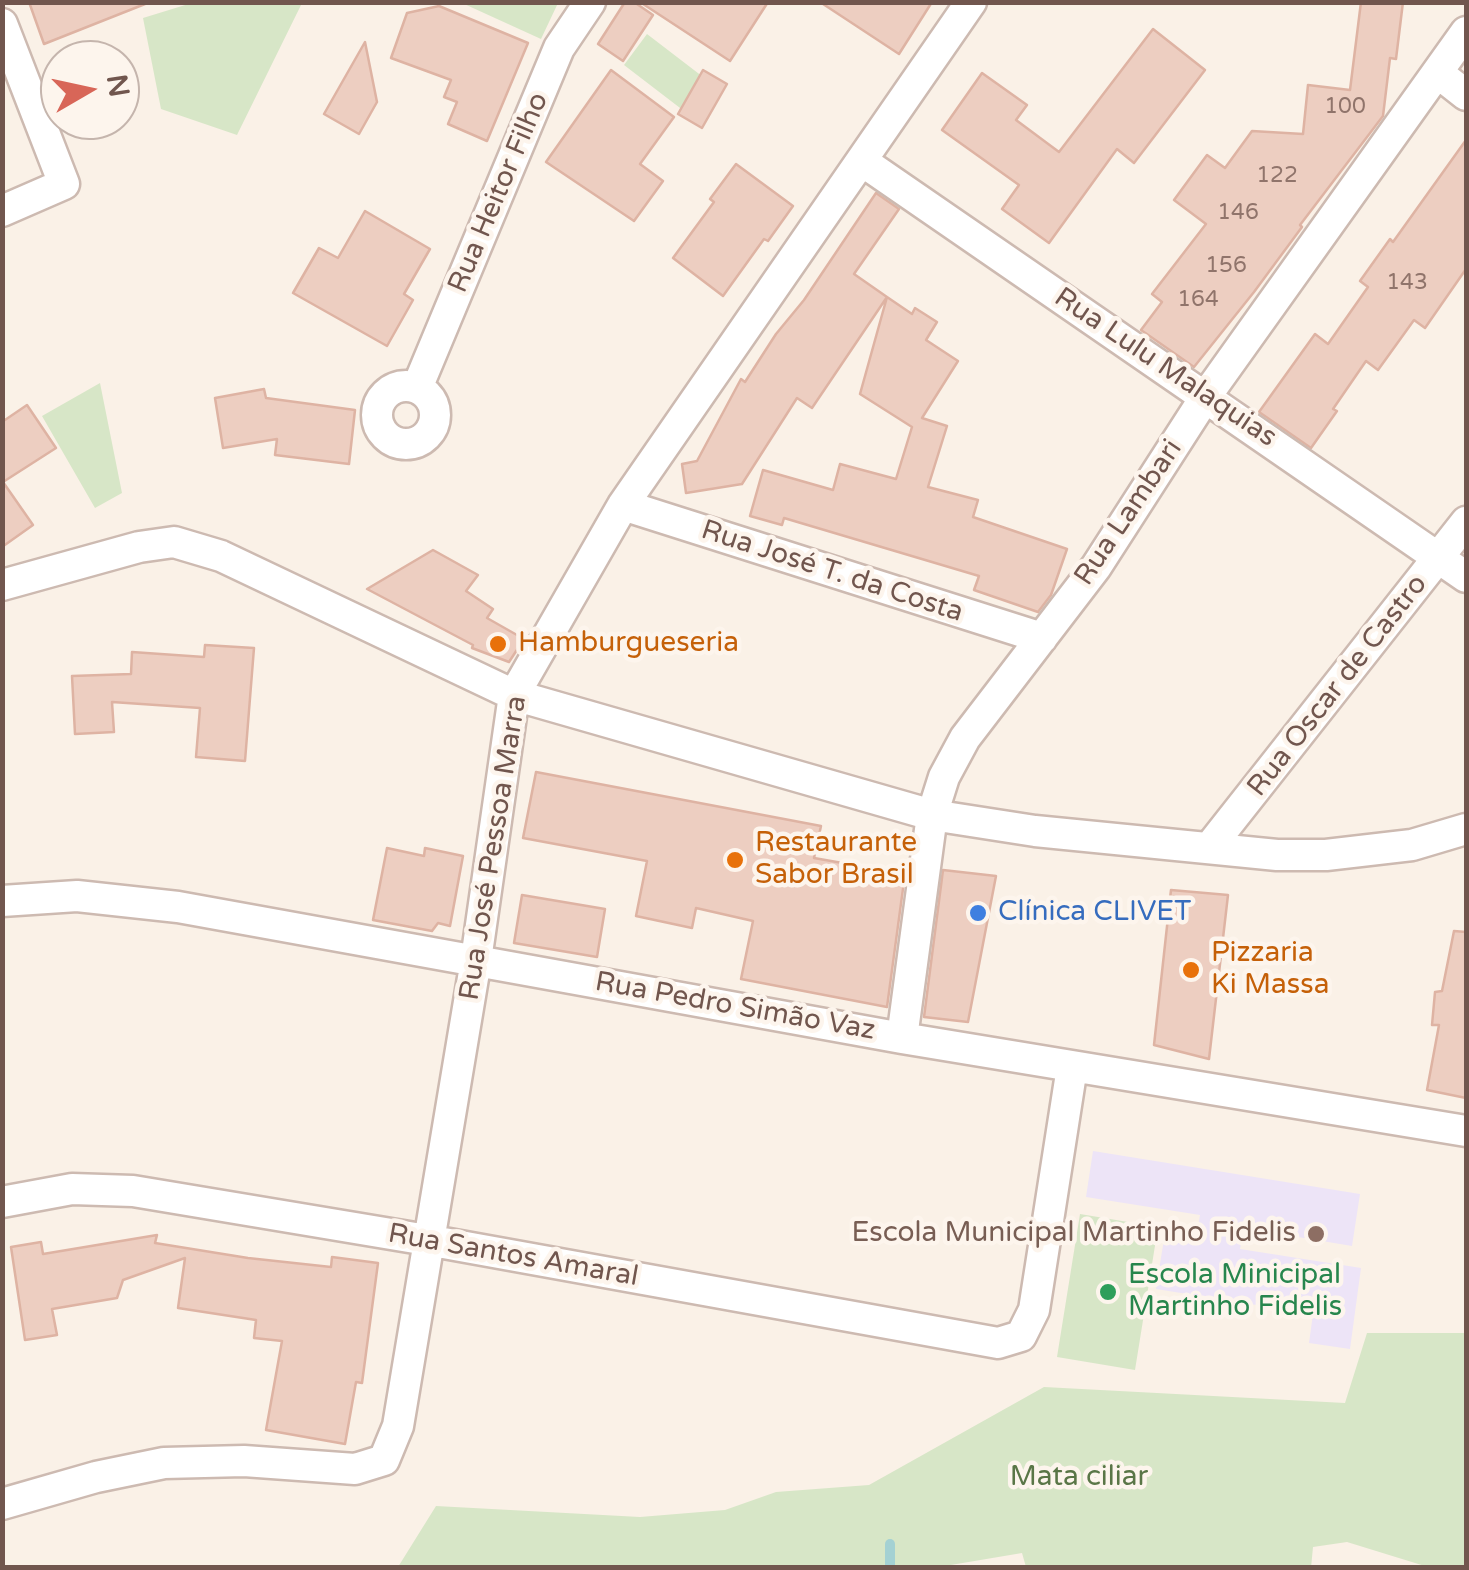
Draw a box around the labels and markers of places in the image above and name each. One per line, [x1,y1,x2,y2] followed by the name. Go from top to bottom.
[518,627,739,661] place label: Hamburgueseria
[487,633,509,655] marker: Hamburgueseria
[755,827,917,893] place label: Restaurante Sabor Brasil
[724,849,746,871] marker: Restaurante Sabor Brasil
[998,896,1191,930] place label: Clínica CLIVET
[967,902,989,924] marker: Clínica CLIVET
[1211,937,1329,1003] place label: Pizzaria Ki Massa
[1180,959,1202,981] marker: Pizzaria Ki Massa
[852,1217,1296,1251] place label: Escola Municipal Martinho Fidelis
[1305,1223,1327,1245] marker: Escola Municipal Martinho Fidelis
[1128,1259,1342,1325] place label: Escola Minicipal Martinho Fidelis
[1097,1281,1119,1303] marker: Escola Minicipal Martinho Fidelis

